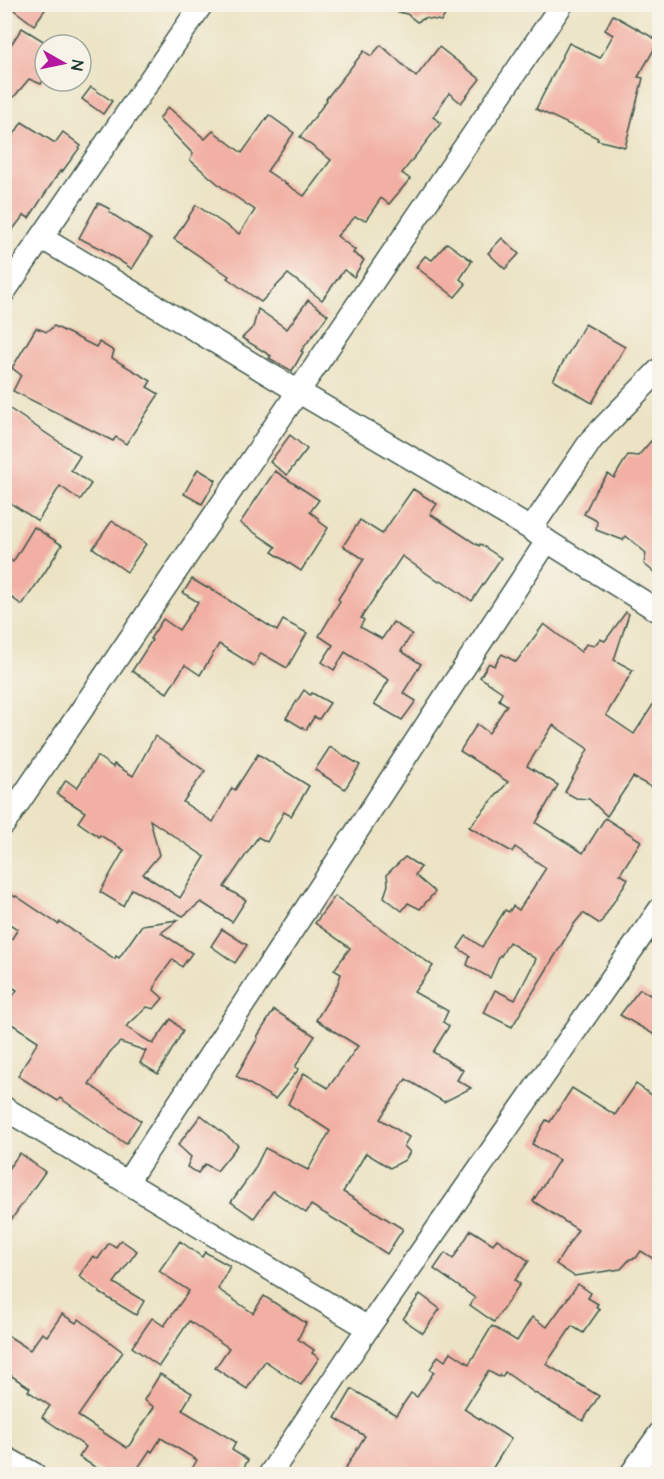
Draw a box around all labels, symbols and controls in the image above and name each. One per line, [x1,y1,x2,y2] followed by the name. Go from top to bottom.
[33,33,93,93] north arrow
[65,59,88,72] text: N

